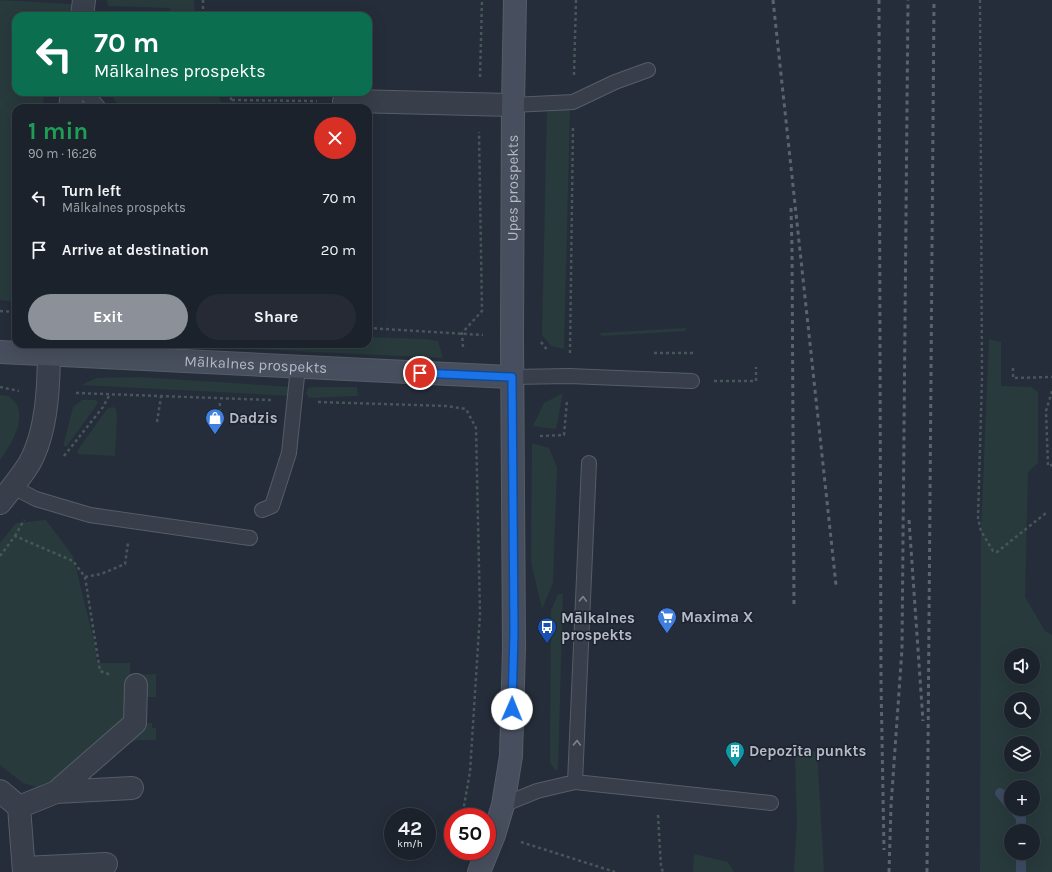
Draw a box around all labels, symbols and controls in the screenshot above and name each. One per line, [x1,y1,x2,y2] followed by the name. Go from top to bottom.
[94,26,159,59] text: 70 m
[28,28,80,80] icon: left
[94,60,266,82] text: Mālkalnes prospekts
[28,117,88,145] text: 1 min
[314,117,356,159] button: close
[503,135,522,241] street label: Upes prospekts
[28,146,97,161] text: 90 m · 16:26
[62,182,121,200] text: Turn left
[28,187,50,209] icon: left
[322,189,356,207] text: 70 m
[62,200,186,215] text: Mālkalnes prospekts
[28,239,50,261] icon: arrive
[62,241,209,259] text: Arrive at destination
[321,241,356,259] text: 20 m
[28,294,188,340] button: Exit
[196,294,356,340] button: Share
[184,352,328,377] street label: Mālkalnes prospekts
[403,356,437,390] pin
[409,362,431,384] icon: arrive
[204,407,226,435] shop icon: Dadzis
[229,409,278,427] place label: Dadzis
[579,596,587,602] one-way arrow
[656,606,678,634] supermarket icon: Maxima X
[681,608,753,626] place label: Maxima X
[561,609,635,644] place label: Mālkalnes prospekts
[536,616,558,644] bus stop icon: Mālkalnes prospekts
[1004,648,1040,860] map controls
[1004,648,1040,684] button: sound
[491,688,533,730] position arrow
[1004,692,1040,728] button: search
[1004,736,1040,772] button: layers
[573,740,581,746] one-way arrow
[724,740,746,768] building icon: Depozīta punkts
[749,742,866,760] place label: Depozīta punkts
[1004,780,1040,816] button: +
[444,808,496,860] speed limit sign: 50
[398,817,422,840] text: 42
[1004,824,1040,860] button: −
[397,838,423,850] text: km/h

